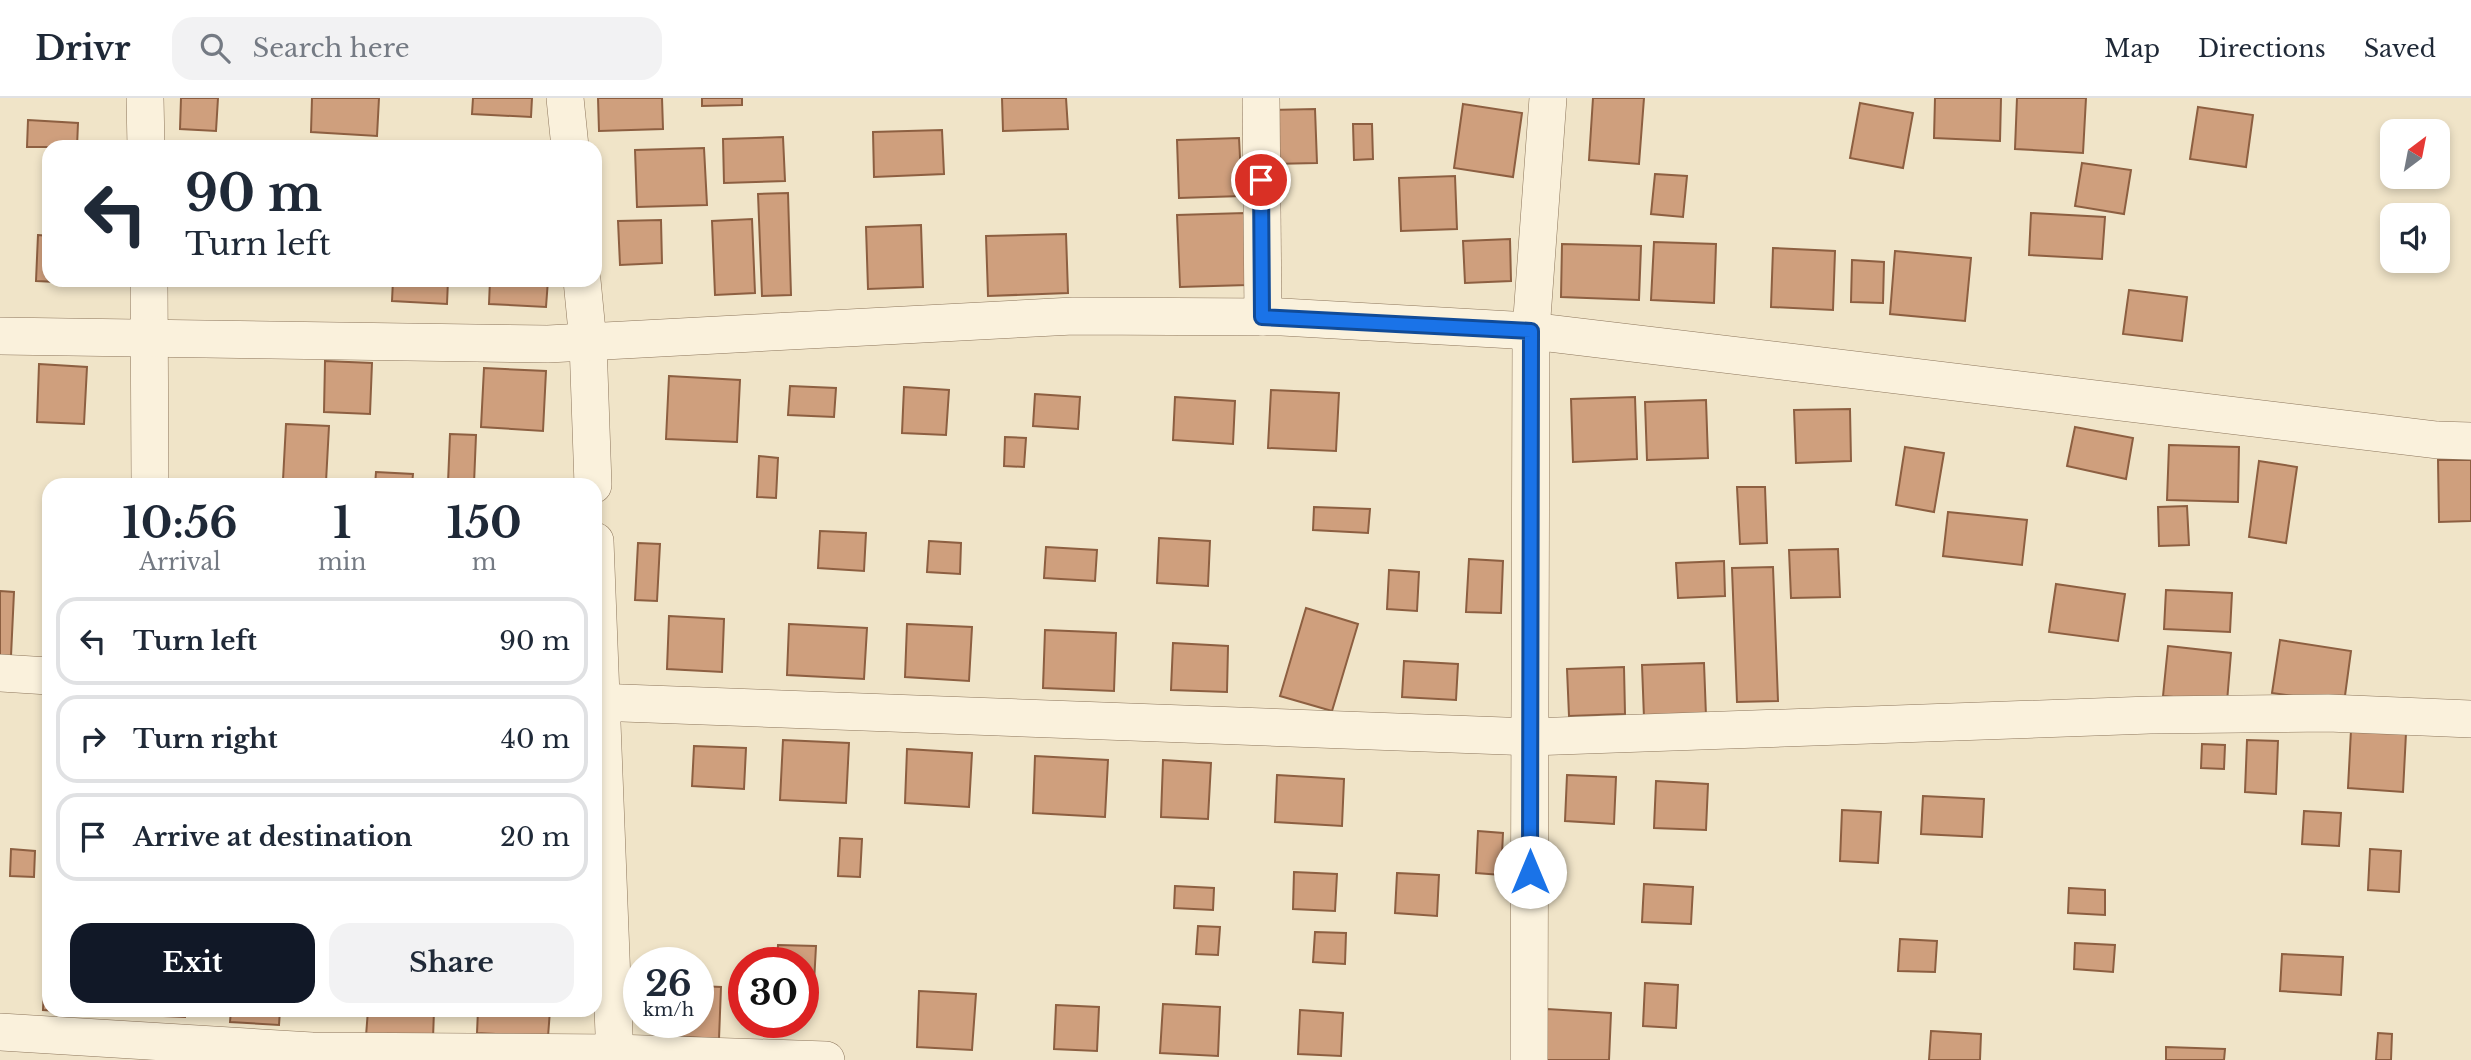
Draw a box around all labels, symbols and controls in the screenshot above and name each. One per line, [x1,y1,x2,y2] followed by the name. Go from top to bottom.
[172,17,662,80] search box
[35,28,130,69] text: Drivr
[196,29,234,67] icon: search
[252,32,410,64] text: Search here
[2104,34,2160,63] text: Map
[2198,34,2326,63] text: Directions
[2364,34,2436,63] text: Saved
[2380,119,2450,189] north arrow
[2380,119,2450,273] map controls
[1231,150,1291,210] pin
[1242,161,1280,199] icon: arrive
[185,163,322,224] text: 90 m
[70,168,161,259] icon: left
[2380,203,2450,273] button: sound
[185,224,331,264] text: Turn left
[122,497,238,549] text: 10:56
[333,497,351,549] text: 1
[447,497,522,549] text: 150
[139,548,221,576] text: Arrival
[318,548,366,576] text: min
[472,548,496,576] text: m
[74,622,112,660] icon: left
[133,625,257,657] text: Turn left
[499,625,570,657] text: 90 m
[74,720,112,758] icon: right
[133,723,278,755] text: Turn right
[501,723,570,755] text: 40 m
[74,818,112,856] icon: arrive
[133,821,413,853] text: Arrive at destination
[500,821,570,853] text: 20 m
[1493,835,1567,909] position arrow
[70,923,315,1003] button: Exit
[329,923,574,1003] button: Share
[728,947,819,1038] speed limit sign: 30
[645,962,692,1005] text: 26
[643,999,694,1021] text: km/h

